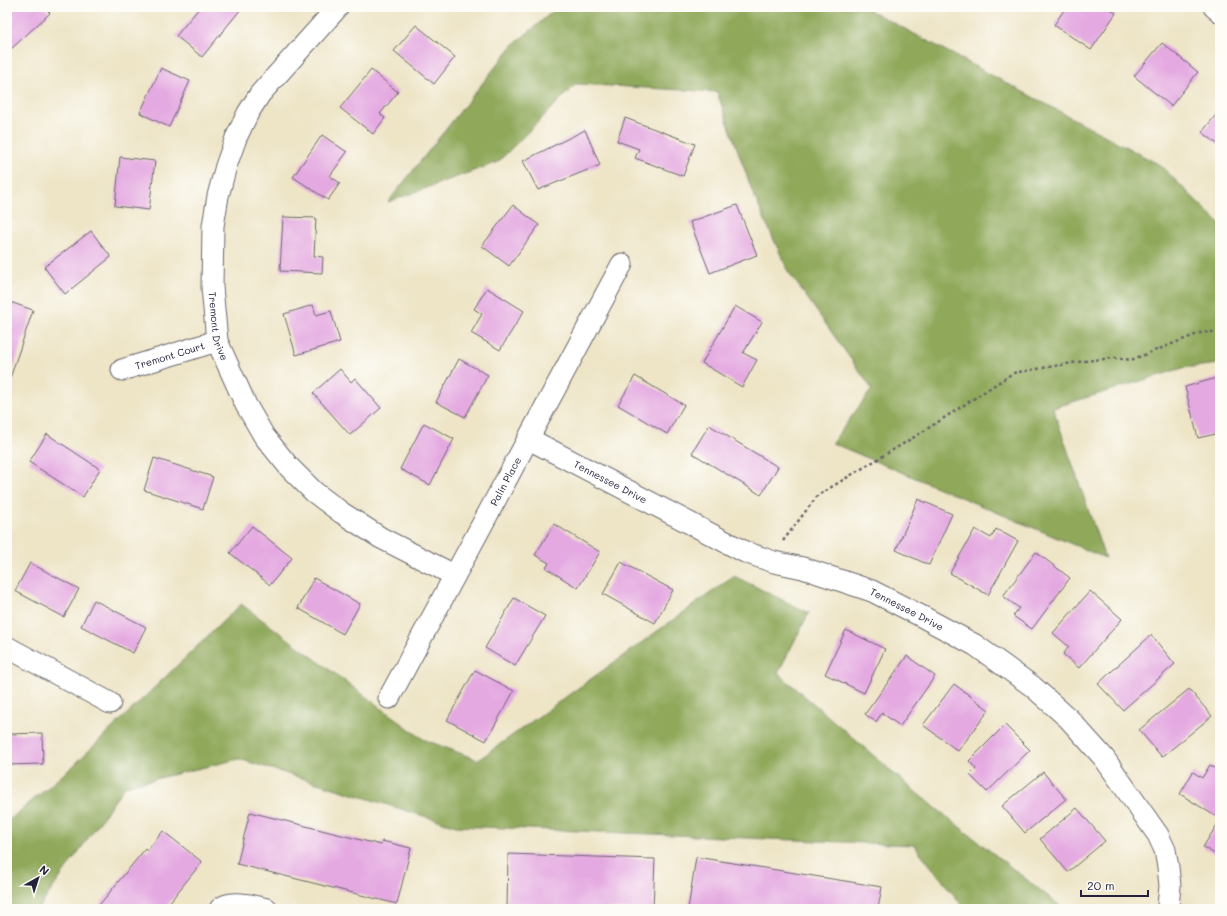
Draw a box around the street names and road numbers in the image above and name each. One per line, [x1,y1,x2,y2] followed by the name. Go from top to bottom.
[205,291,232,363] street label: Tremont Drive
[133,338,206,373] street label: Tremont Court
[487,454,524,508] street label: Palin Place
[571,457,650,507] street label: Tennessee Drive
[868,584,946,634] street label: Tennessee Drive

